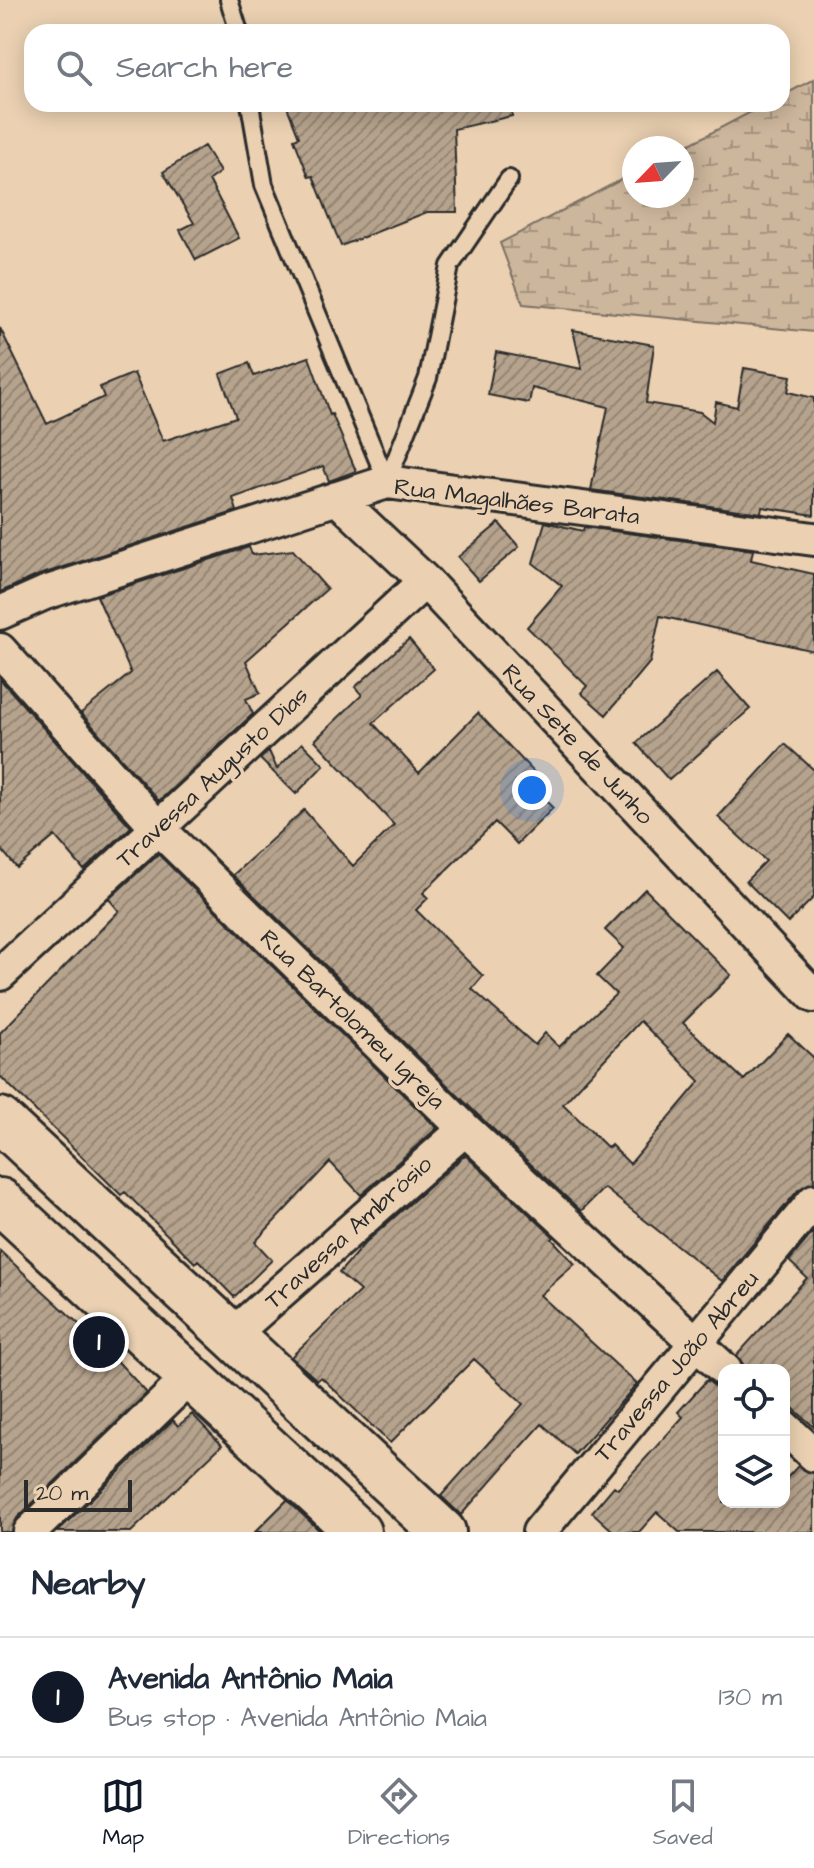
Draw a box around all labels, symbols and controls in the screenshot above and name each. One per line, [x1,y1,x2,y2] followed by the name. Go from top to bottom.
[24,24,790,112] search box
[52,46,96,90] icon: search
[116,47,293,89] text: Search here
[622,136,694,208] north arrow
[392,470,641,535] street label: Rua Magalhães Barata
[494,657,661,833] street label: Rua Sete de Junho
[109,679,317,877] street label: Travessa Augusto Dias
[512,770,552,810] your location
[251,922,453,1118] street label: Rua Bartolomeu Igreja
[257,1148,440,1317] street label: Travessa Ambrósio
[586,1264,767,1470] street label: Travessa João Abreu
[73,1312,125,1372] pin: 1
[718,1364,790,1508] map controls
[718,1364,790,1436] button: locate
[718,1436,790,1508] button: layers
[24,1476,132,1512] scale bar
[36,1478,88,1509] text: 20 m
[32,1560,146,1608] text: Nearby
[108,1658,393,1700] text: Avenida Antônio Maia
[56,1679,60,1715] text: 1
[718,1679,782,1715] text: 130 m
[108,1700,487,1736] text: Bus stop · Avenida Antônio Maia
[101,1774,145,1853] tab: Map
[348,1774,450,1853] tab: Directions
[653,1774,713,1853] tab: Saved

